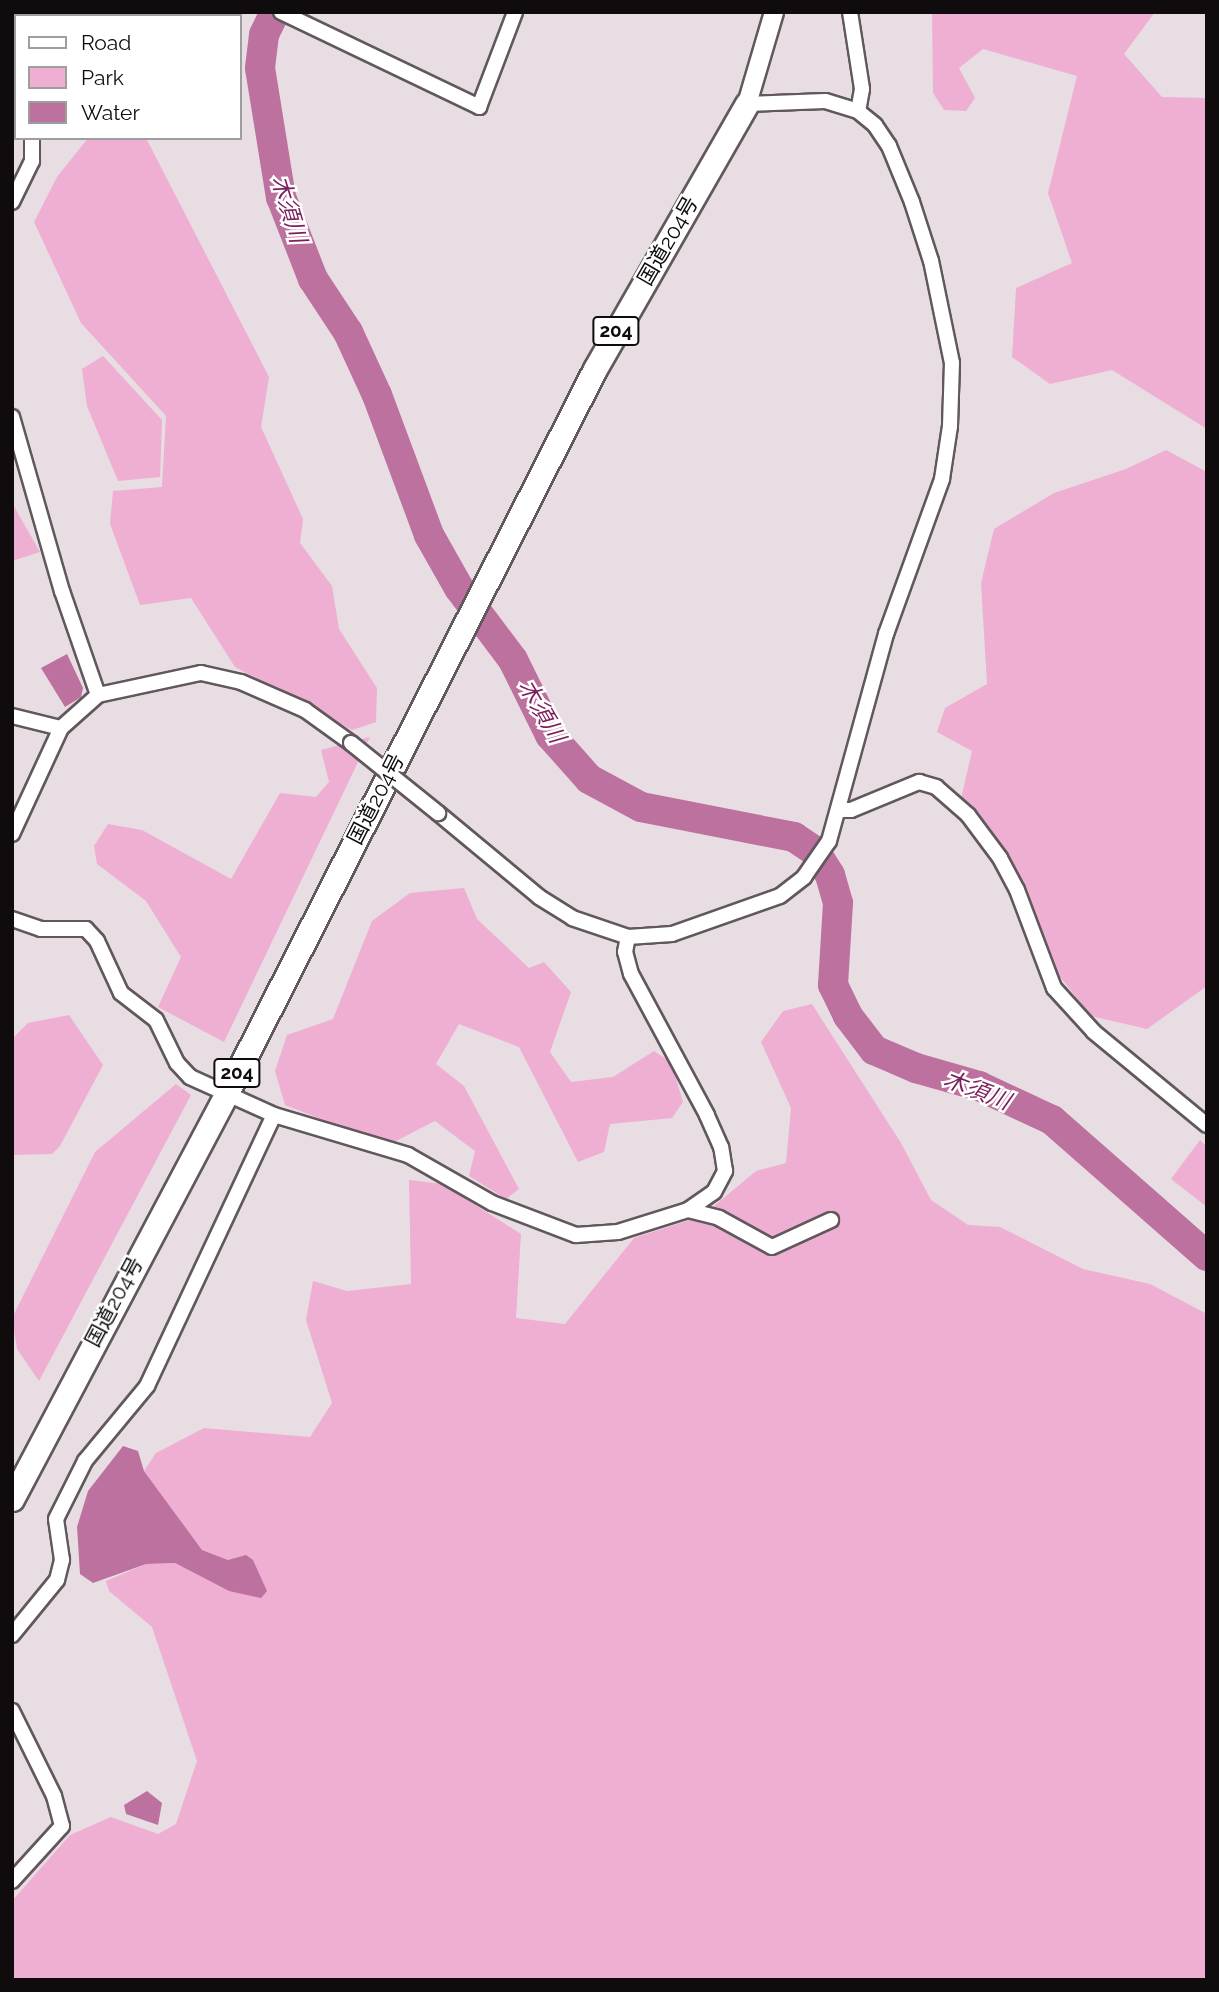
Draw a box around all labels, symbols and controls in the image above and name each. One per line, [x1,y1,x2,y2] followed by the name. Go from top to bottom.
[14,14,242,140] legend
[81,30,131,55] text: Road
[81,65,124,90] text: Park
[81,100,140,125] text: Water
[266,172,312,246] water label: 木須川
[633,192,703,290] street label: 国道204号
[592,316,640,346] road number: 204
[513,674,571,748] water label: 木須川
[342,750,410,848] street label: 国道204号
[212,1058,262,1088] road number: 204
[940,1065,1014,1115] water label: 木須川
[80,1253,148,1351] street label: 国道204号

